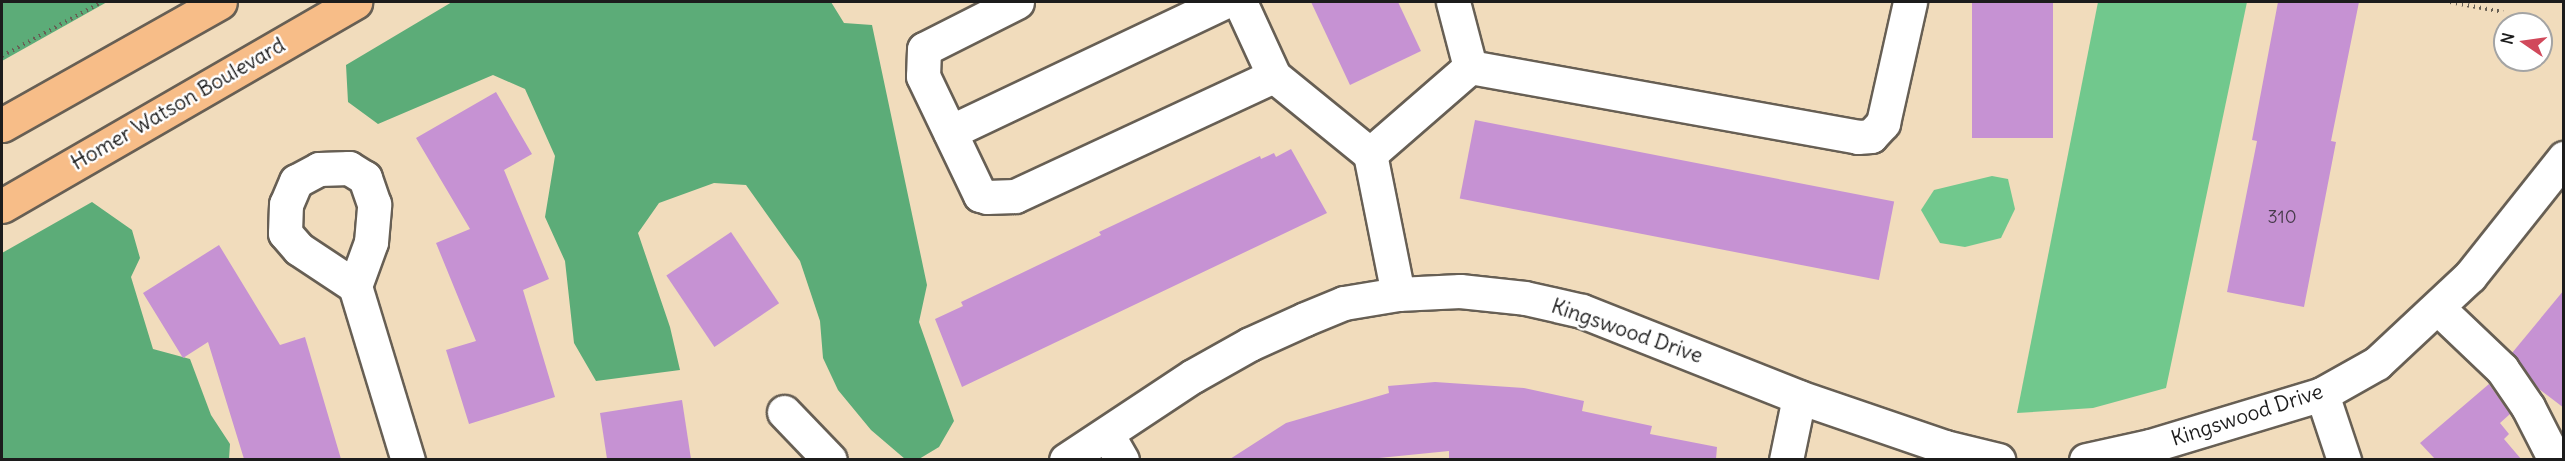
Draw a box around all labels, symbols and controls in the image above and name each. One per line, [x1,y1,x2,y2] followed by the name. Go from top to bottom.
[2493,12,2553,72] north arrow
[2496,31,2518,46] text: N
[67,32,289,176] street label: Homer Watson Boulevard
[2267,206,2297,228] house number: 310
[1548,293,1706,369] street label: Kingswood Drive
[2168,379,2326,451] street label: Kingswood Drive

